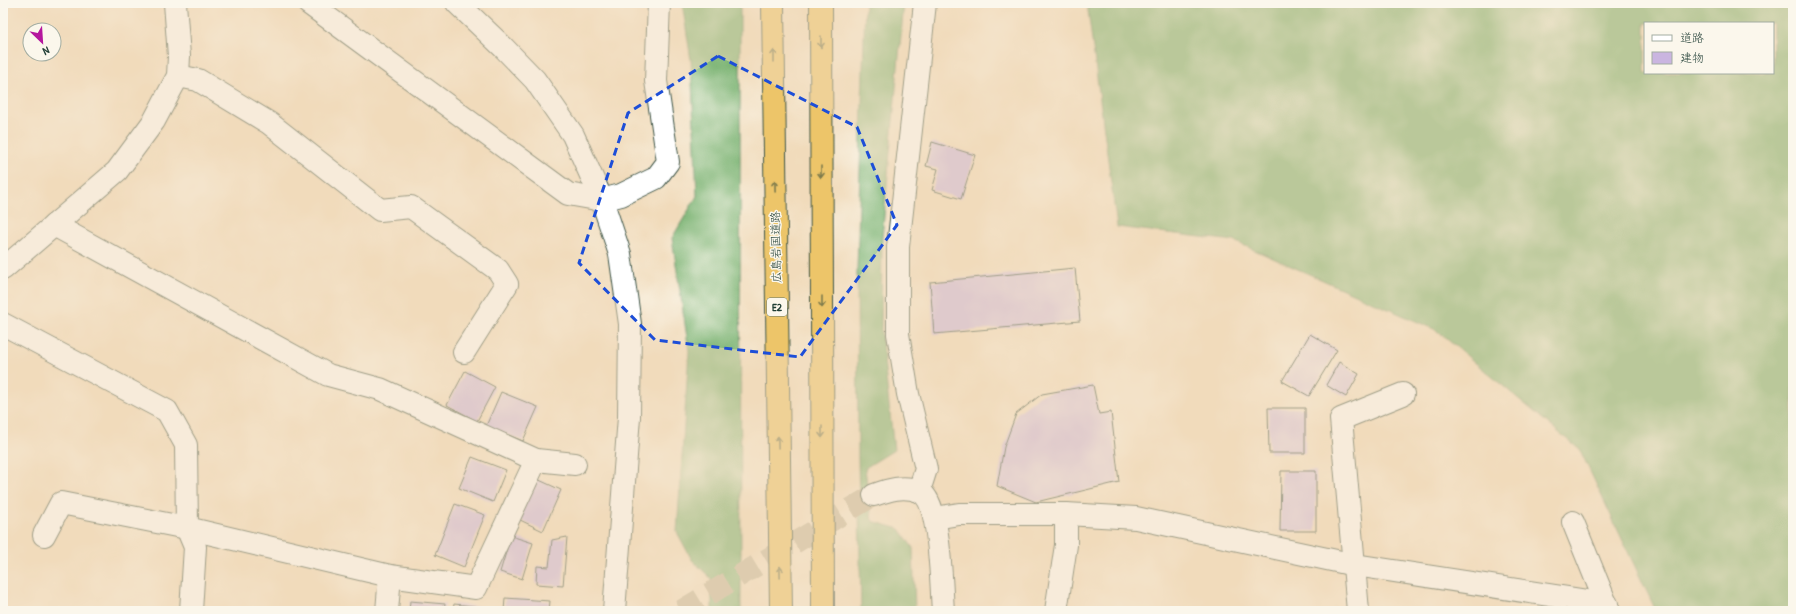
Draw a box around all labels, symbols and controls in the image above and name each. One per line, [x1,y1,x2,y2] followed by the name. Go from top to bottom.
[22,22,62,62] north arrow
[1644,22,1774,74] legend
[1680,29,1704,46] text: 道路
[817,35,825,48] one-way arrow
[40,43,52,59] text: N
[1680,49,1704,66] text: 建物
[770,50,778,63] one-way arrow
[818,165,825,178] one-way arrow
[771,180,779,193] one-way arrow
[766,211,785,283] street label: 広島岩国道路
[818,295,826,308] one-way arrow
[767,298,787,316] road number: E2
[818,425,826,438] one-way arrow
[774,436,782,449] one-way arrow
[776,566,784,579] one-way arrow

